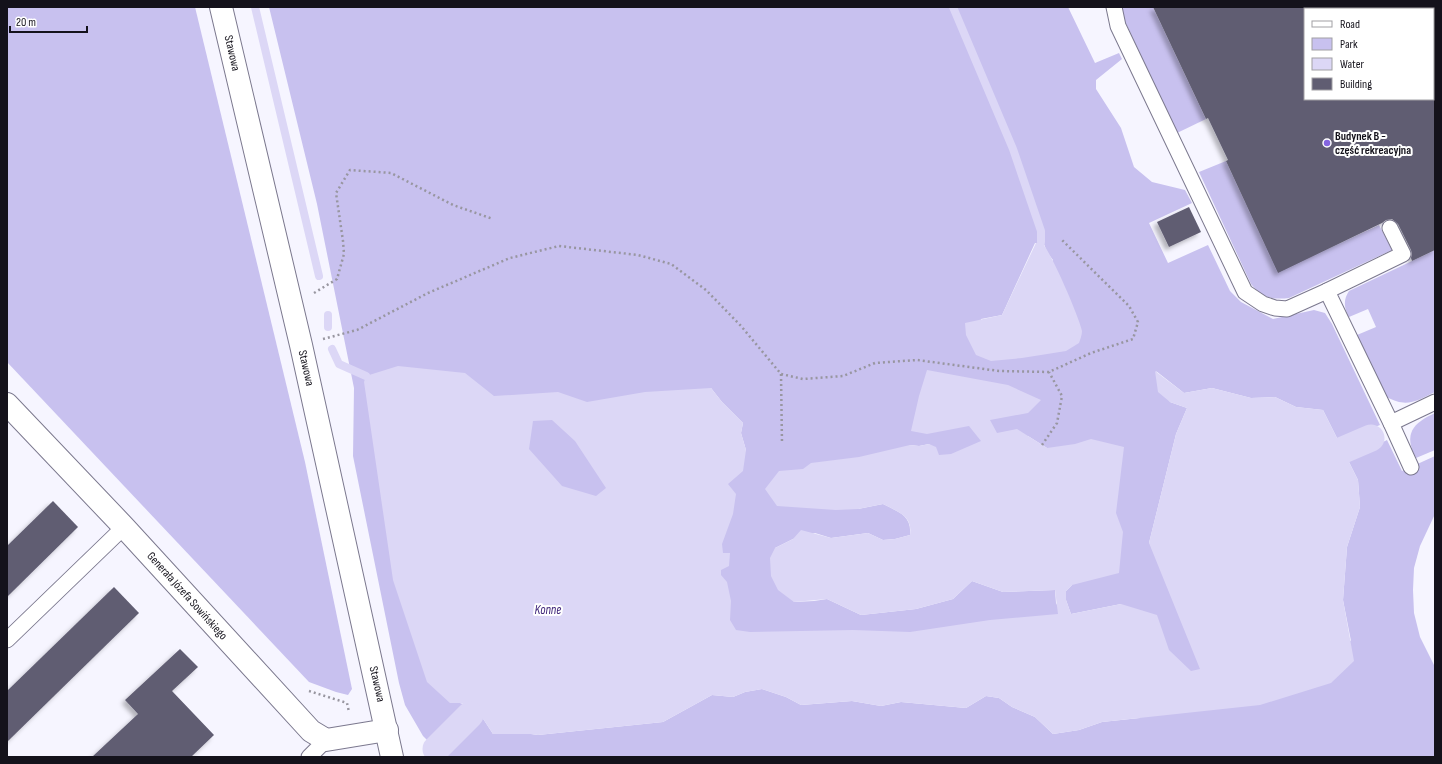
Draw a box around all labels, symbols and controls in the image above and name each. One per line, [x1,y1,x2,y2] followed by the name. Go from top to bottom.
[10,8,87,34] scale bar
[1304,8,1434,100] legend
[16,15,36,30] text: 20 m
[1340,17,1360,32] text: Road
[221,34,243,73] street label: Stawowa
[1340,37,1358,52] text: Park
[1340,57,1364,72] text: Water
[1340,77,1372,92] text: Building
[1335,129,1411,158] place label: Budynek B - część rekreacyjna
[1322,138,1332,148] marker: Budynek B - część rekreacyjna
[295,349,317,388] street label: Stawowa
[143,549,231,643] street label: Generała Józefa Sowińskiego
[535,602,561,618] water label: Konne
[366,665,388,704] street label: Stawowa

